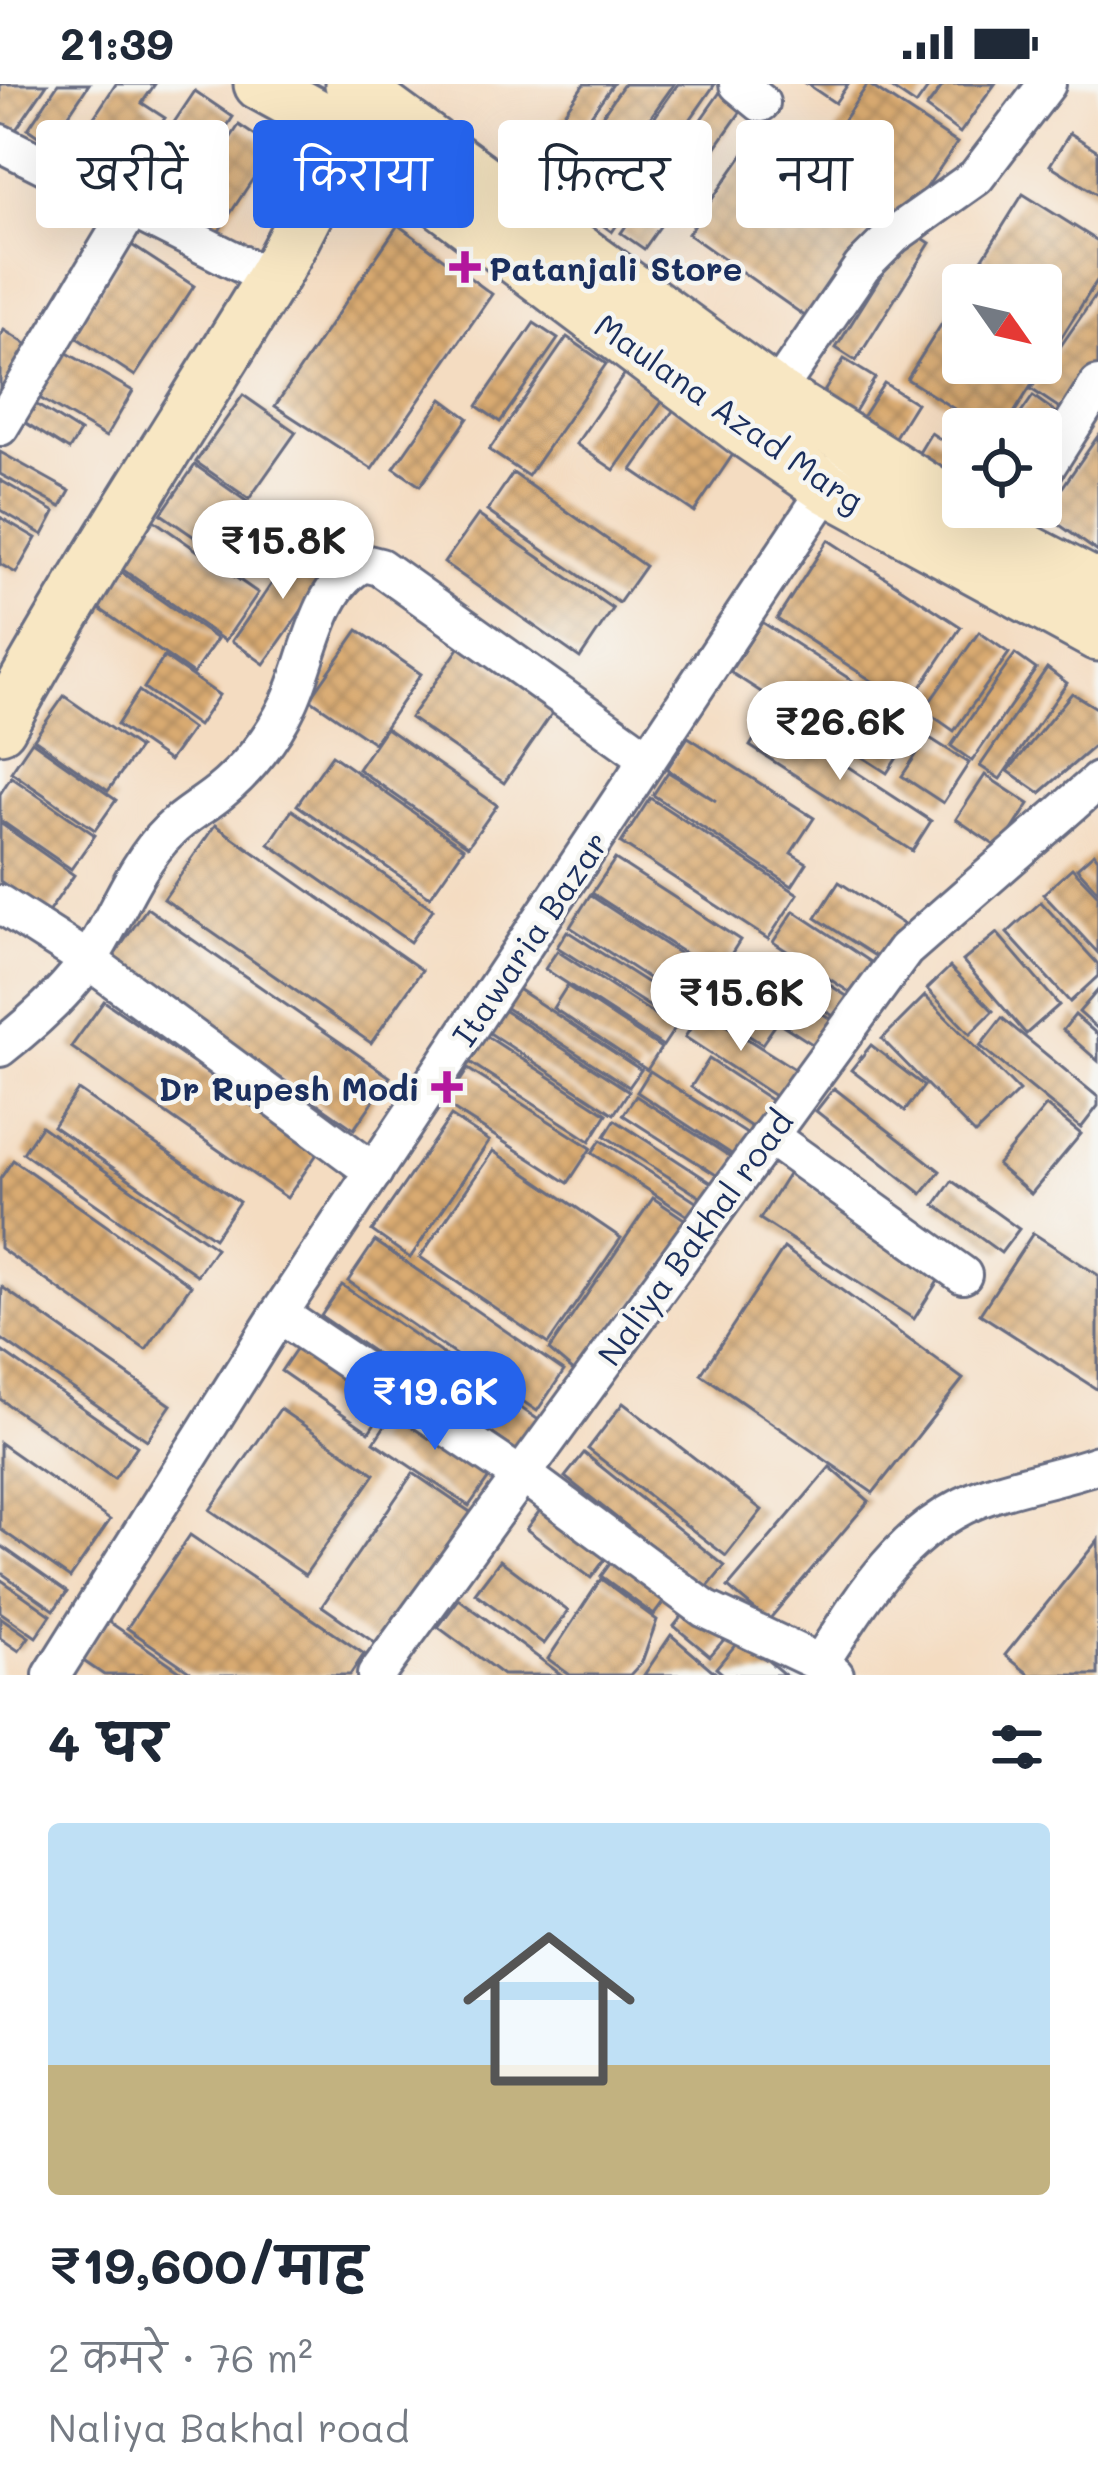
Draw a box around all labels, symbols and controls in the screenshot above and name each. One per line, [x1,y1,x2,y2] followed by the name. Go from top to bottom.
[60,13,173,71] text: 21:39
[36,120,229,228] chip: खरीदें
[253,120,474,228] chip: किराया
[498,120,712,228] chip: फ़िल्टर
[736,120,894,228] chip: नया
[489,246,742,289] place label: Patanjali Store
[452,254,478,280] marker: Patanjali Store
[942,264,1062,384] north arrow
[942,264,1062,528] map controls
[587,303,873,521] street label: Maulana Azad Marg
[942,408,1062,528] button: locate
[185,500,381,602] pin: ₹15.8K
[219,513,347,564] text: ₹15.8K
[742,681,938,783] pin: ₹26.6K
[774,694,906,745] text: ₹26.6K
[441,822,617,1054] street label: Itawaria Bazar
[643,952,839,1054] pin: ₹15.6K
[677,965,805,1016] text: ₹15.6K
[159,1066,420,1109] place label: Dr Rupesh Modi
[431,1071,463,1103] marker: Dr Rupesh Modi
[587,1101,802,1374] street label: Naliya Bakhal road
[337,1351,533,1453] pin: ₹19.6K
[371,1364,499,1415] text: ₹19.6K
[48,1707,167,1774] text: 4 घर
[984,1714,1050,1780] icon: filters
[441,1901,657,2117] icon: home
[48,2230,367,2297] text: ₹19,600/माह
[48,2331,313,2382] text: 2 कमरे · 76 m²
[48,2401,409,2452] text: Naliya Bakhal road

